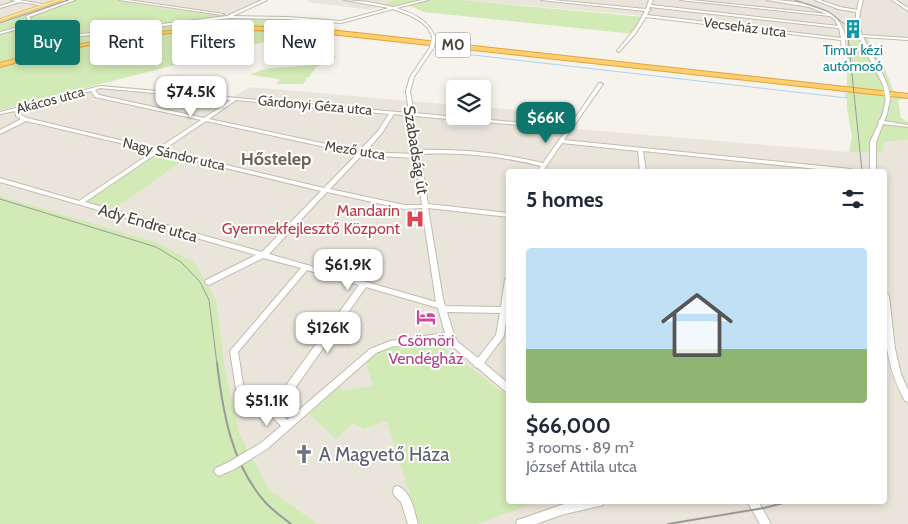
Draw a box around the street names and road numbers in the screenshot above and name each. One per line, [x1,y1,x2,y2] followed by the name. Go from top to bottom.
[703,13,788,41] street label: Vecseház utca
[436,32,470,58] road number: M0
[14,82,86,118] street label: Akácos utca
[257,91,373,119] street label: Gárdonyi Géza utca
[400,104,432,196] street label: Szabadság út
[121,133,227,175] street label: Nagy Sándor utca
[324,136,387,164] street label: Mező utca
[96,200,200,246] street label: Ady Endre utca

